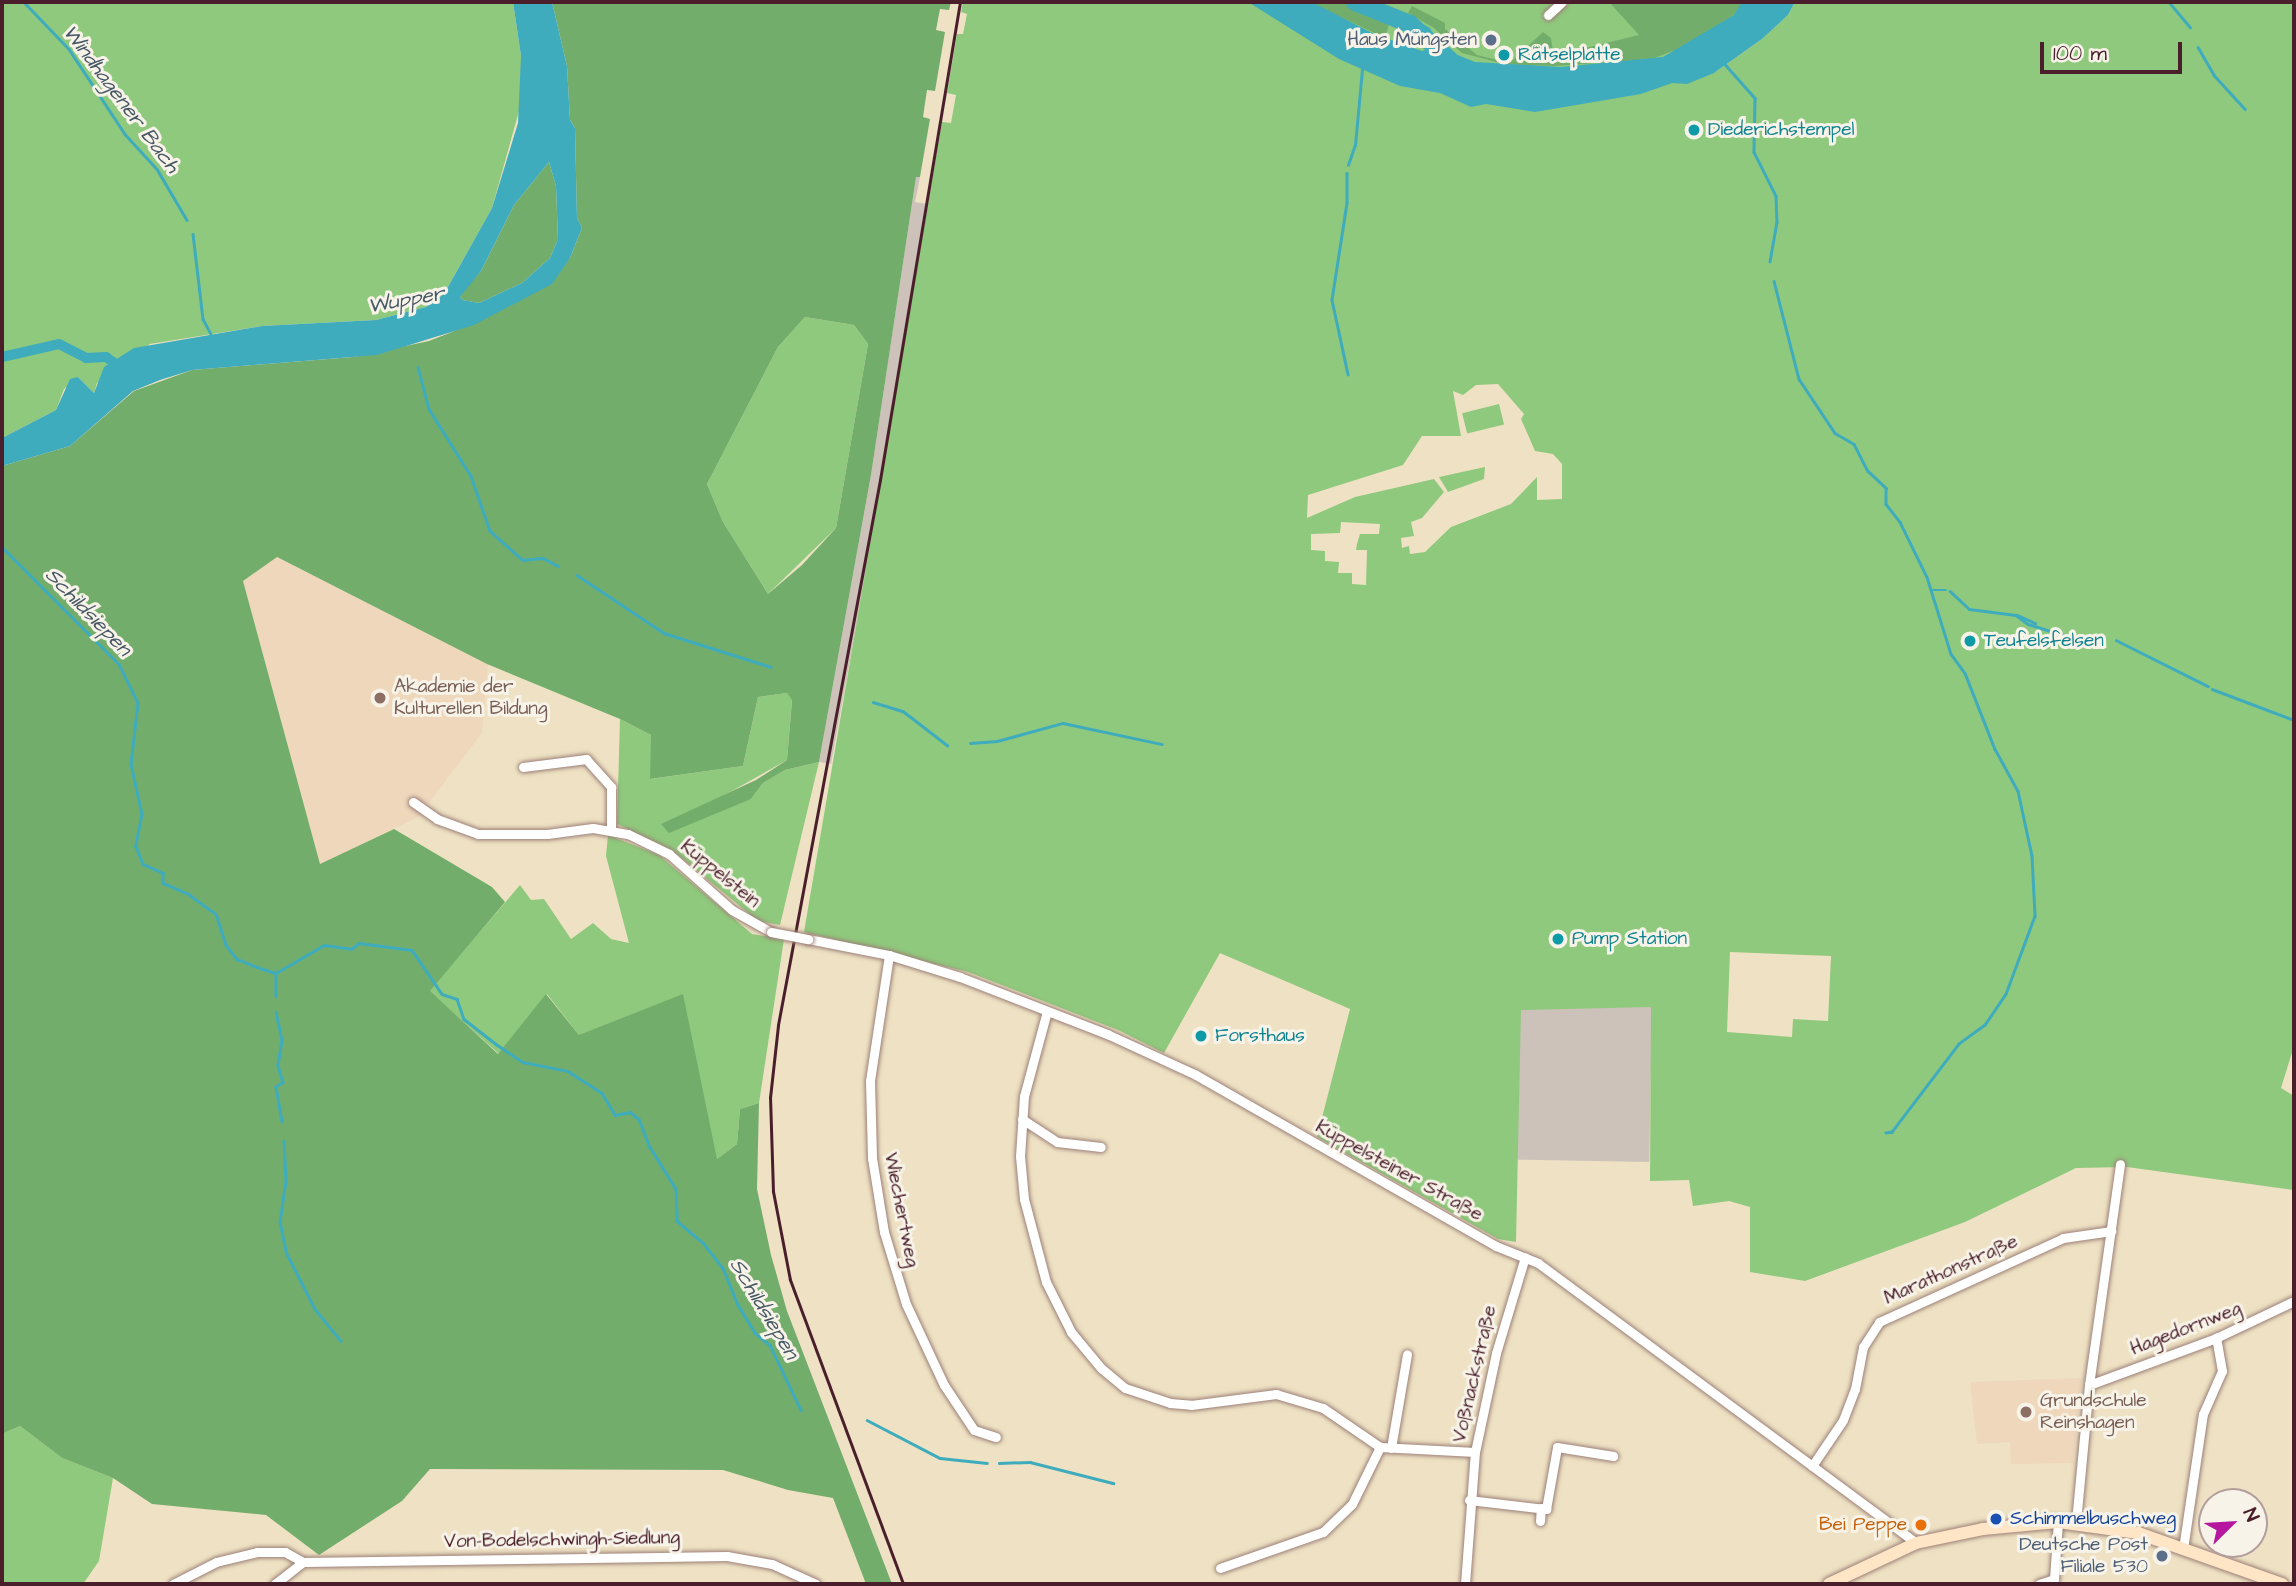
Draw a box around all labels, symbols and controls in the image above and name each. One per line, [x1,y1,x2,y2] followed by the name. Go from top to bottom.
[57,20,185,178] water label: Windhagener Bach
[2044,28,2186,72] scale bar
[1347,29,1477,51] place label: Haus Müngsten
[1483,32,1499,48] marker: Haus Müngsten
[2053,39,2107,68] text: 100 m
[1518,44,1621,66] place label: Rätselplatte
[1496,47,1512,63] marker: Rätselplatte
[1708,119,1854,141] place label: Diederichstempel
[1686,122,1702,138] marker: Diederichstempel
[366,281,446,319] water label: Wupper
[40,563,136,661] water label: Schildsiepen
[1984,630,2104,652] place label: Teufelsfelsen
[1962,633,1978,649] marker: Teufelsfelsen
[394,676,548,720] place label: Akademie der Kulturellen Bildung
[372,690,388,706] marker: Akademie der Kulturellen Bildung
[676,835,764,913] street label: Küppelstein
[1572,928,1687,950] place label: Pump Station
[1550,931,1566,947] marker: Pump Station
[1215,1025,1305,1047] place label: Forsthaus
[1193,1028,1209,1044] marker: Forsthaus
[1311,1116,1487,1226] street label: Küppelsteiner Straße
[879,1151,923,1269] street label: Wiechertweg
[1881,1230,2021,1310] street label: Marathonstraße
[724,1254,804,1364] water label: Schildsiepen
[2127,1297,2245,1361] street label: Hagedornweg
[1448,1303,1502,1445] street label: Voßnackstraße
[2040,1390,2146,1434] place label: Grundschule Reinshagen
[2018,1404,2034,1420] marker: Grundschule Reinshagen
[2198,1488,2268,1558] north arrow
[2236,1504,2266,1526] text: N
[2010,1508,2176,1530] place label: Schimmelbuschweg
[1988,1511,2004,1527] marker: Schimmelbuschweg
[1819,1514,1907,1536] place label: Bei Peppe
[1913,1517,1929,1533] marker: Bei Peppe
[444,1527,680,1553] street label: Von-Bodelschwingh-Siedlung
[2019,1534,2148,1578] place label: Deutsche Post Filiale 530
[2154,1548,2170,1564] marker: Deutsche Post Filiale 530

